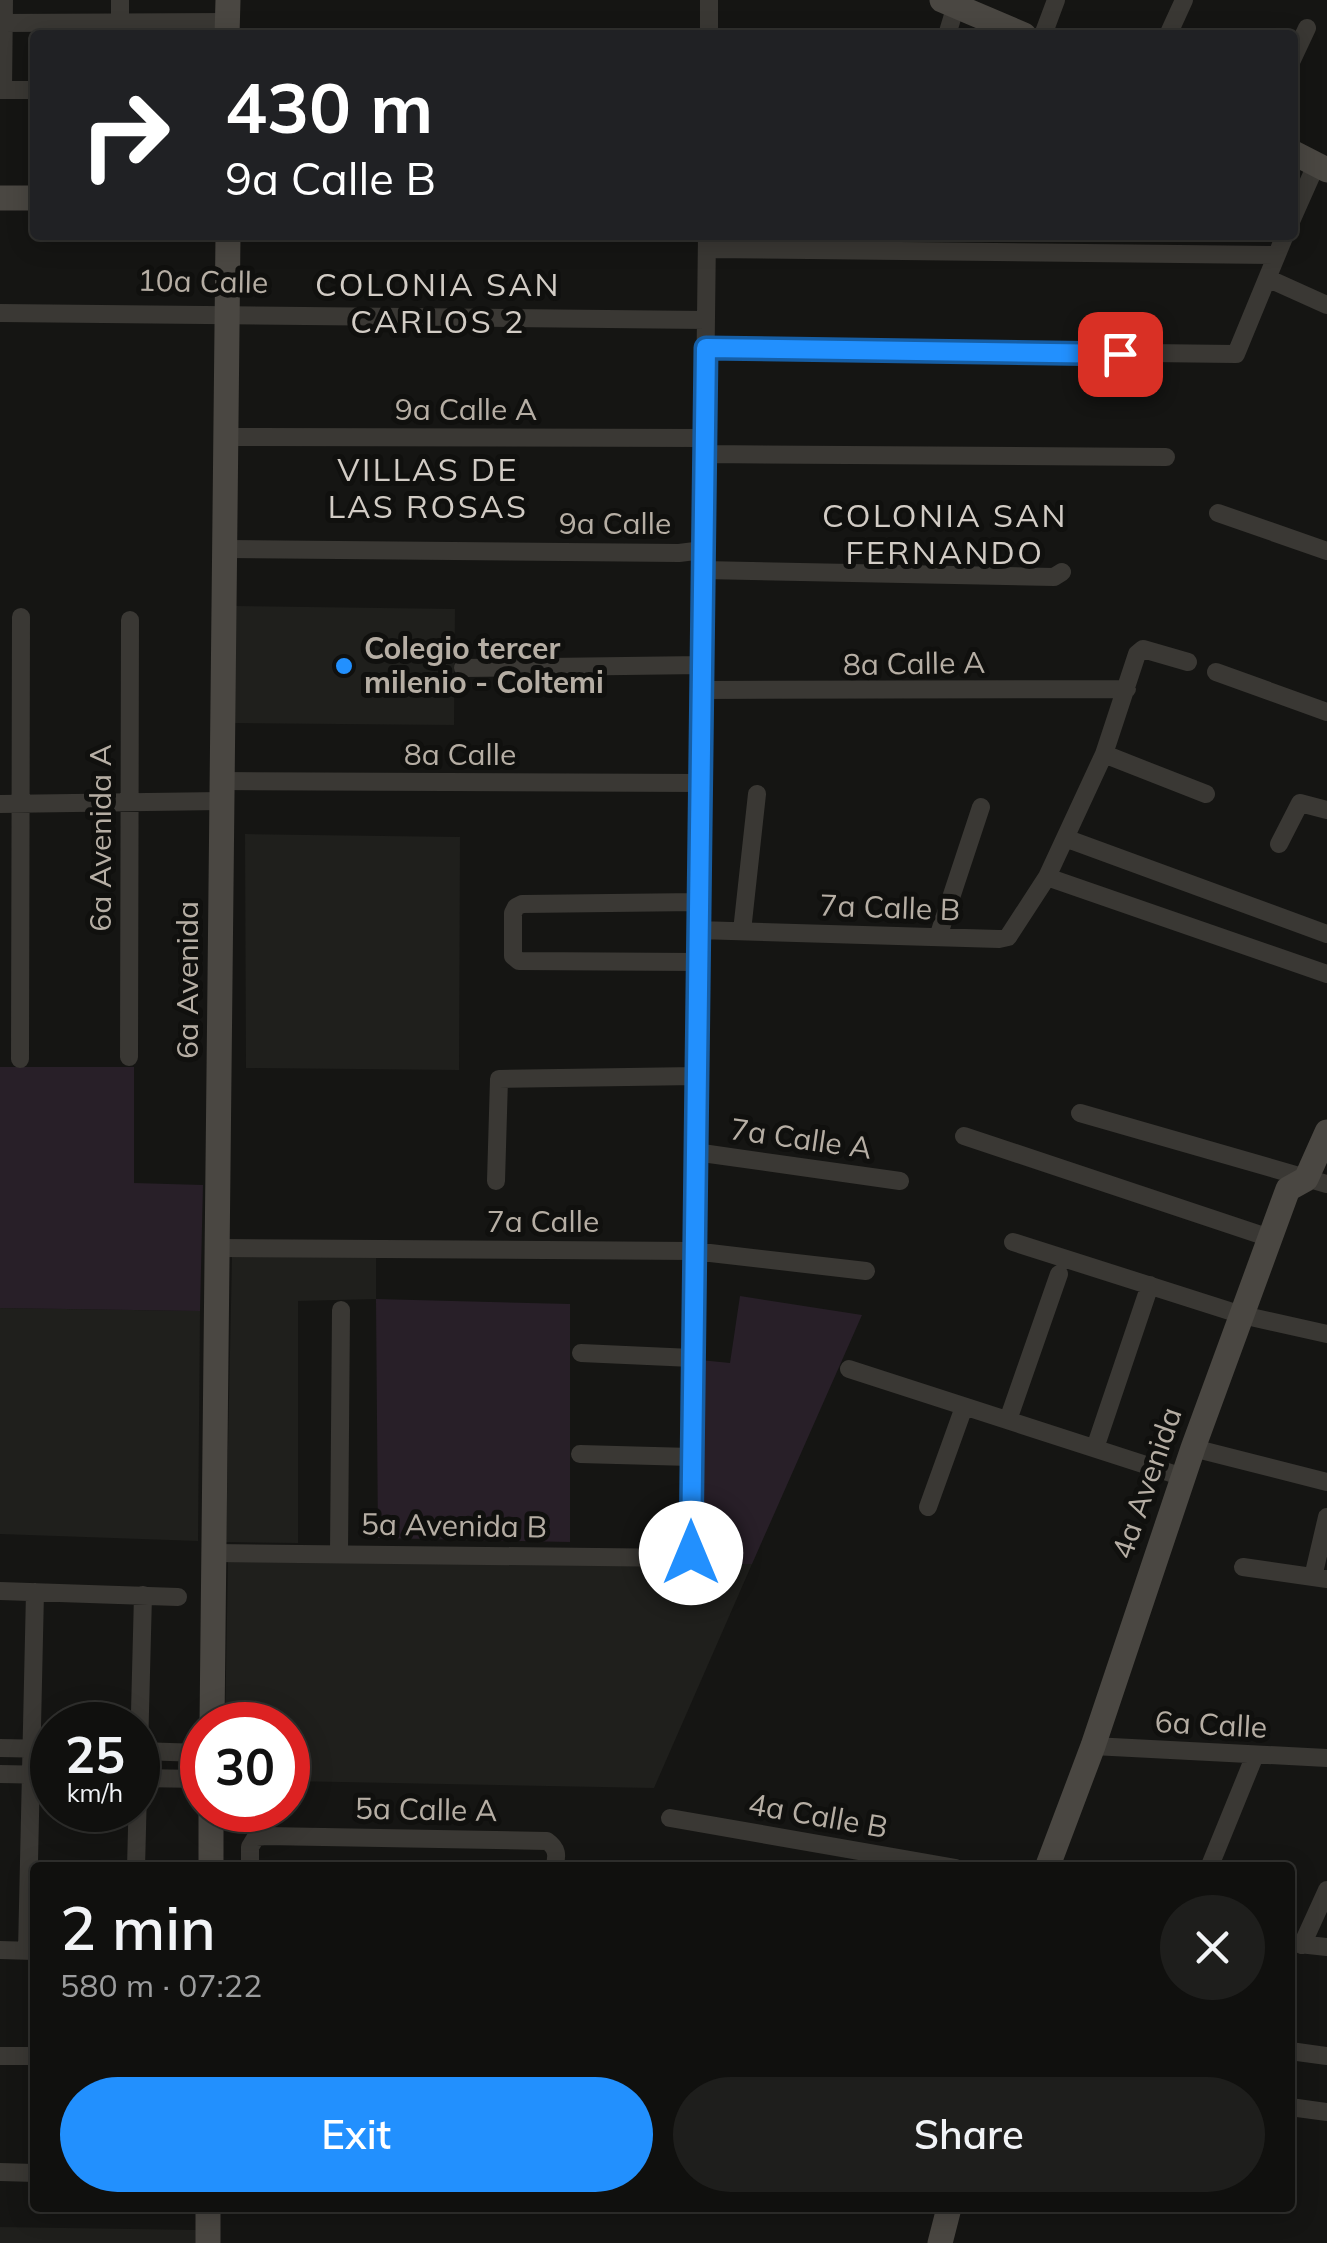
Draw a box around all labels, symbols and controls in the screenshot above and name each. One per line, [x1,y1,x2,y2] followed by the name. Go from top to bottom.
[225,63,433,151] text: 430 m
[60,70,190,200] icon: right
[225,150,436,206] text: 9a Calle B
[137,261,269,301] street label: 10a Calle
[315,264,561,341] district label: COLONIA SAN CARLOS 2
[1078,312,1163,397] pin
[1093,327,1148,382] icon: arrive
[395,390,537,428] street label: 9a Calle A
[328,449,528,526] district label: VILLAS DE LAS ROSAS
[822,495,1068,572] district label: COLONIA SAN FERNANDO
[559,504,671,542] street label: 9a Calle
[364,629,604,701] place label: Colegio tercer milenio - Coltemi
[842,643,985,683] street label: 8a Calle A
[333,655,355,677] marker: Colegio tercer milenio - Coltemi
[404,735,516,773] street label: 8a Calle
[81,744,119,932] street label: 6a Avenida A
[819,886,961,928] street label: 7a Calle B
[168,901,206,1059] street label: 6a Avenida
[728,1109,874,1167] street label: 7a Calle A
[487,1202,599,1240] street label: 7a Calle
[1102,1402,1190,1563] street label: 4a Avenida
[639,1501,743,1605] position arrow
[361,1504,547,1546] street label: 5a Avenida B
[180,1702,310,1832] speed limit sign: 30
[1154,1702,1268,1746] street label: 6a Calle
[65,1723,125,1786] text: 25
[67,1777,123,1808] text: km/h
[746,1784,891,1846] street label: 4a Calle B
[355,1789,498,1829] street label: 5a Calle A
[60,1890,216,1965] text: 2 min
[1160,1895,1265,2000] button: close
[60,1965,262,2005] text: 580 m · 07:22
[60,2077,653,2192] button: Exit
[673,2077,1265,2192] button: Share

